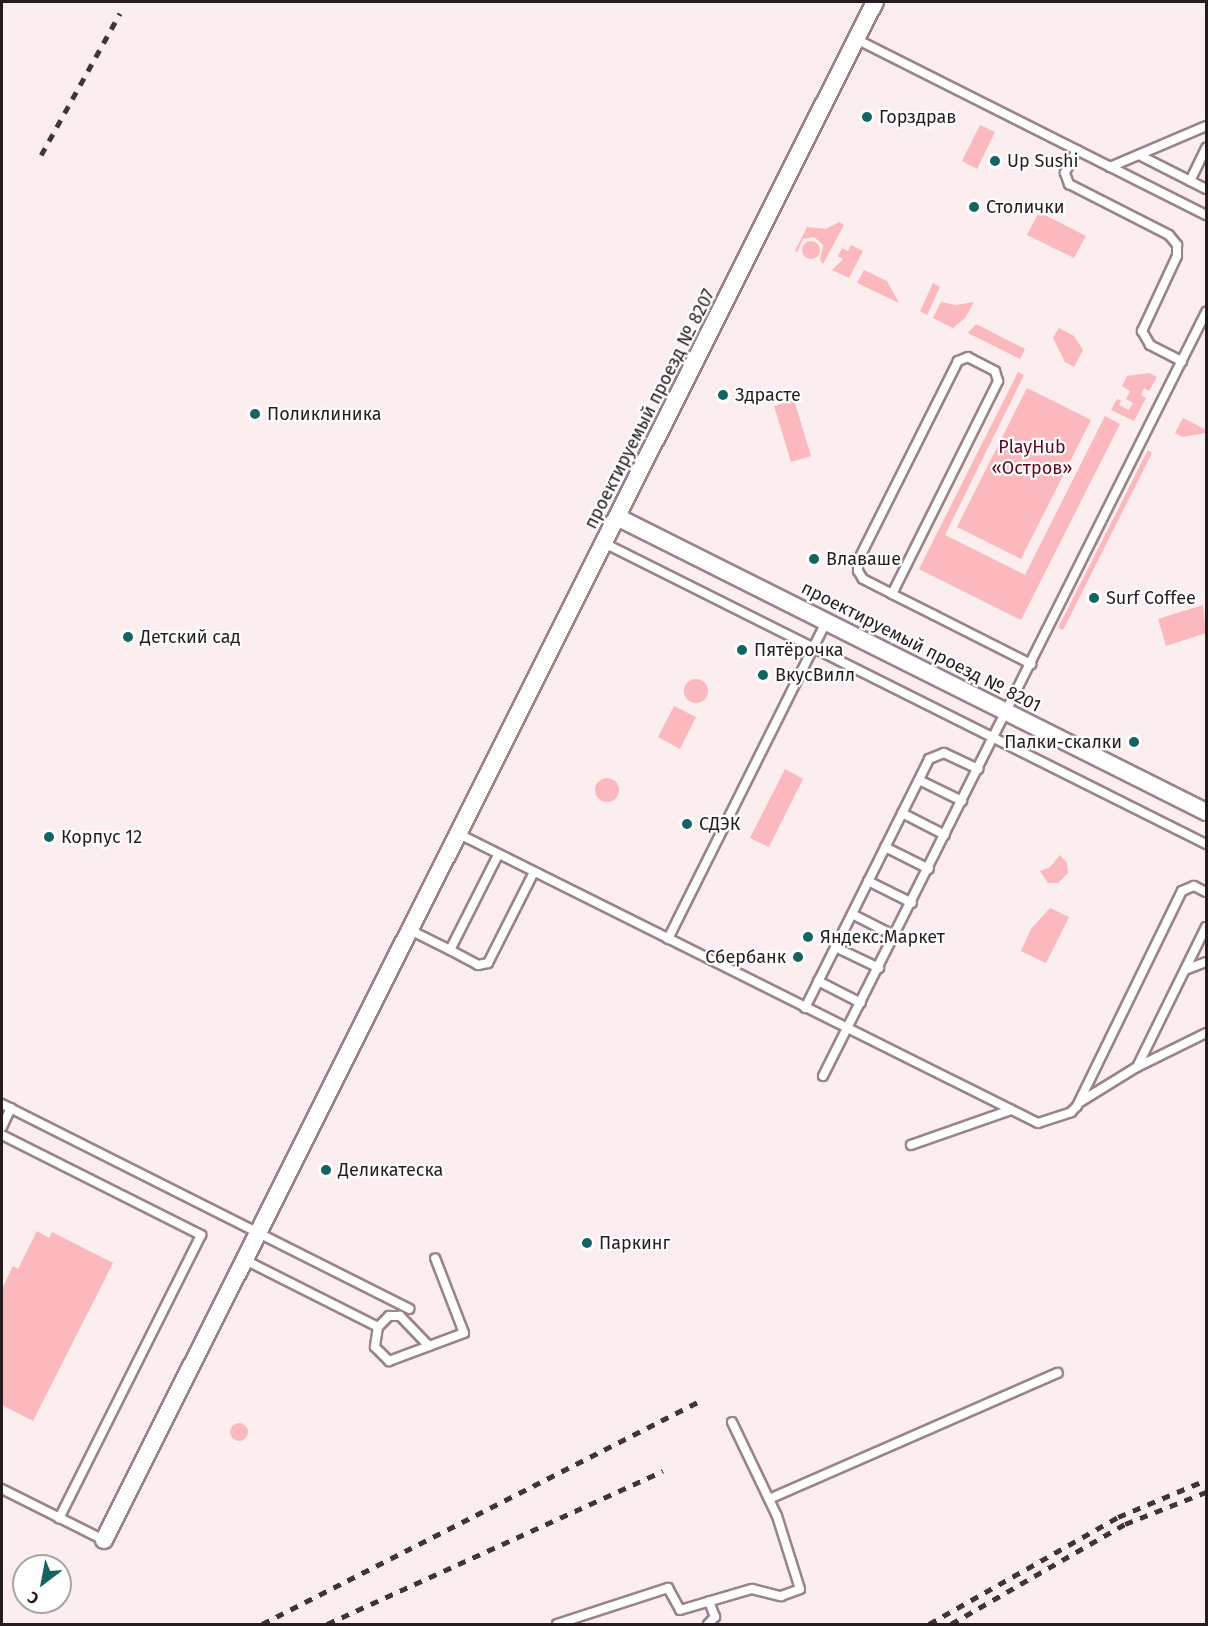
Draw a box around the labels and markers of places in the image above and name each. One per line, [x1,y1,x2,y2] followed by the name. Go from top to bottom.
[879,106,956,128] place label: Горздрав
[860,110,874,124] marker: Горздрав
[1007,150,1079,172] place label: Up Sushi
[988,154,1002,168] marker: Up Sushi
[986,196,1064,218] place label: Столички
[967,200,981,214] marker: Столички
[735,384,801,406] place label: Здрасте
[716,388,730,402] marker: Здрасте
[267,403,381,425] place label: Поликлиника
[248,407,262,421] marker: Поликлиника
[826,548,901,570] place label: Влаваше
[807,552,821,566] marker: Влаваше
[1106,587,1196,609] place label: Surf Coffee
[1087,591,1101,605] marker: Surf Coffee
[140,626,241,648] place label: Детский сад
[121,630,135,644] marker: Детский сад
[754,639,844,661] place label: Пятёрочка
[735,643,749,657] marker: Пятёрочка
[775,664,855,686] place label: ВкусВилл
[756,668,770,682] marker: ВкусВилл
[1004,731,1122,753] place label: Палки-скалки
[1127,735,1141,749] marker: Палки-скалки
[699,813,740,835] place label: СДЭК
[680,817,694,831] marker: СДЭК
[61,826,142,848] place label: Корпус 12
[42,830,56,844] marker: Корпус 12
[820,926,945,948] place label: Яндекс.Маркет
[801,930,815,944] marker: Яндекс.Маркет
[705,946,786,968] place label: Сбербанк
[791,950,805,964] marker: Сбербанк
[338,1159,443,1181] place label: Деликатеска
[319,1163,333,1177] marker: Деликатеска
[599,1232,670,1254] place label: Паркинг
[580,1236,594,1250] marker: Паркинг

